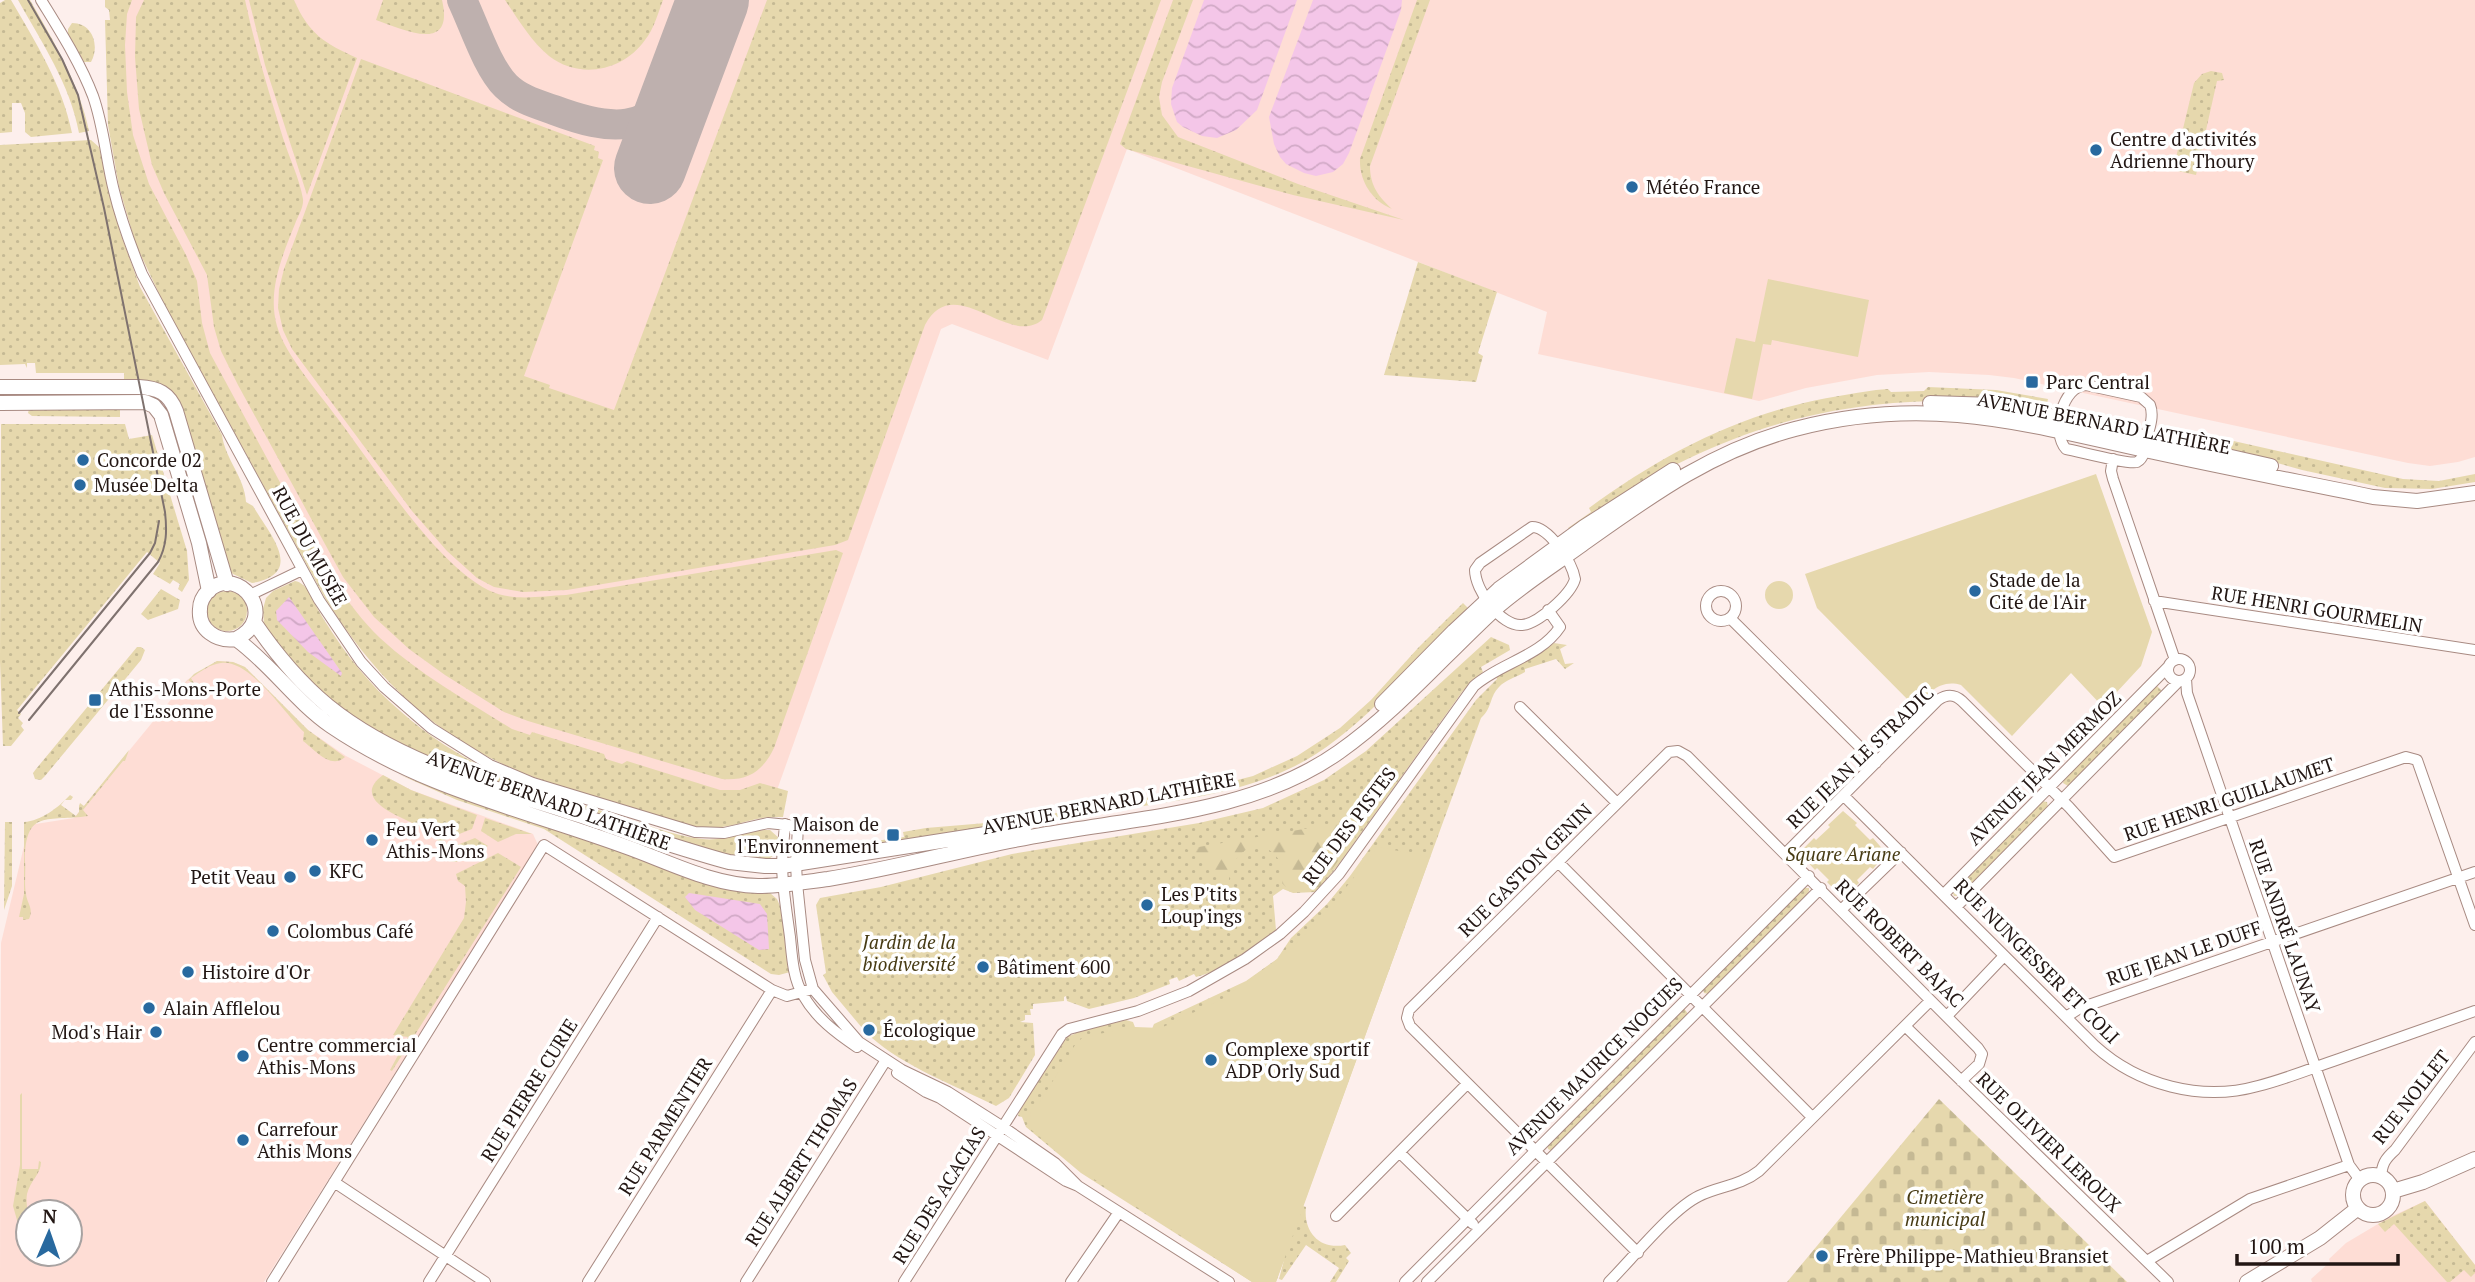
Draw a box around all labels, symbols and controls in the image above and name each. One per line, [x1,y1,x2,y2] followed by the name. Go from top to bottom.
[2110,126,2257,173] place label: Centre d'activités Adrienne Thoury
[2088,142,2104,158] marker: Centre d'activités Adrienne Thoury
[1646,174,1760,199] place label: Météo France
[1624,179,1640,195] marker: Météo France
[2046,369,2150,394] place label: Parc Central
[2024,374,2040,390] marker: Parc Central
[1975,386,2233,459] street label: AVENUE BERNARD LATHIÈRE
[97,447,202,472] place label: Concorde 02
[75,452,91,468] marker: Concorde 02
[94,472,199,497] place label: Musée Delta
[72,477,88,493] marker: Musée Delta
[267,482,354,610] street label: RUE DU MUSÉE
[1989,567,2087,614] place label: Stade de la Cité de l'Air
[2210,579,2424,638] street label: RUE HENRI GOURMELIN
[1967,583,1983,599] marker: Stade de la Cité de l'Air
[109,676,261,723] place label: Athis-Mons-Porte de l'Essonne
[1781,680,1939,833] street label: RUE JEAN LE STRADIC
[1961,685,2126,850] street label: AVENUE JEAN MERMOZ
[87,692,103,708] marker: Athis-Mons-Porte de l'Essonne
[424,744,675,855] street label: AVENUE BERNARD LATHIÈRE
[2120,751,2338,846] street label: RUE HENRI GUILLAUMET
[1296,762,1401,890] street label: RUE DES PISTES
[980,766,1238,839] street label: AVENUE BERNARD LATHIÈRE
[1452,797,1597,942] street label: RUE GASTON GENIN
[737,811,879,858] place label: Maison de l'Environnement
[386,816,485,863] place label: Feu Vert Athis-Mons
[885,827,901,843] marker: Maison de l'Environnement
[364,832,380,848] marker: Feu Vert Athis-Mons
[2244,836,2327,1017] street label: RUE ANDRÉ LAUNAY
[1786,841,1901,866] park label: Square Ariane
[329,858,364,883] place label: KFC
[307,863,323,879] marker: KFC
[190,864,276,889] place label: Petit Veau
[282,869,298,885] marker: Petit Veau
[1831,873,1970,1012] street label: RUE ROBERT BAJAC
[1949,873,2125,1049] street label: RUE NUNGESSER ET COLI
[1161,881,1242,928] place label: Les P'tits Loup'ings
[1139,897,1155,913] marker: Les P'tits Loup'ings
[2103,914,2265,991] street label: RUE JEAN LE DUFF
[287,918,414,943] place label: Colombus Café
[265,923,281,939] marker: Colombus Café
[861,929,956,976] park label: Jardin de la biodiversité
[997,954,1110,979] place label: Bâtiment 600
[202,959,311,984] place label: Histoire d'Or
[975,959,991,975] marker: Bâtiment 600
[180,964,196,980] marker: Histoire d'Or
[1499,971,1688,1160] street label: AVENUE MAURICE NOGUES
[163,995,280,1020] place label: Alain Afflelou
[141,1000,157,1016] marker: Alain Afflelou
[474,1013,583,1166] street label: RUE PIERRE CURIE
[883,1017,976,1042] place label: Écologique
[52,1019,143,1044] place label: Mod's Hair
[861,1022,877,1038] marker: Écologique
[148,1024,164,1040] marker: Mod's Hair
[257,1032,417,1079] place label: Centre commercial Athis-Mons
[1225,1036,1371,1083] place label: Complexe sportif ADP Orly Sud
[2366,1045,2455,1149] street label: RUE NOLLET
[235,1048,251,1064] marker: Centre commercial Athis-Mons
[612,1052,717,1200] street label: RUE PARMENTIER
[1203,1052,1219,1068] marker: Complexe sportif ADP Orly Sud
[1972,1066,2127,1217] street label: RUE OLIVIER LEROUX
[739,1073,862,1250] street label: RUE ALBERT THOMAS
[257,1116,352,1163] place label: Carrefour Athis Mons
[886,1121,991,1268] street label: RUE DES ACACIAS
[235,1132,251,1148] marker: Carrefour Athis Mons
[1905,1184,1986,1231] park label: Cimetière municipal
[14,1198,84,1268] north arrow
[42,1203,58,1228] text: N
[2237,1222,2398,1266] scale bar
[2248,1232,2305,1260] text: 100 m
[1836,1243,2109,1268] place label: Frère Philippe-Mathieu Bransiet
[1814,1248,1830,1264] marker: Frère Philippe-Mathieu Bransiet

